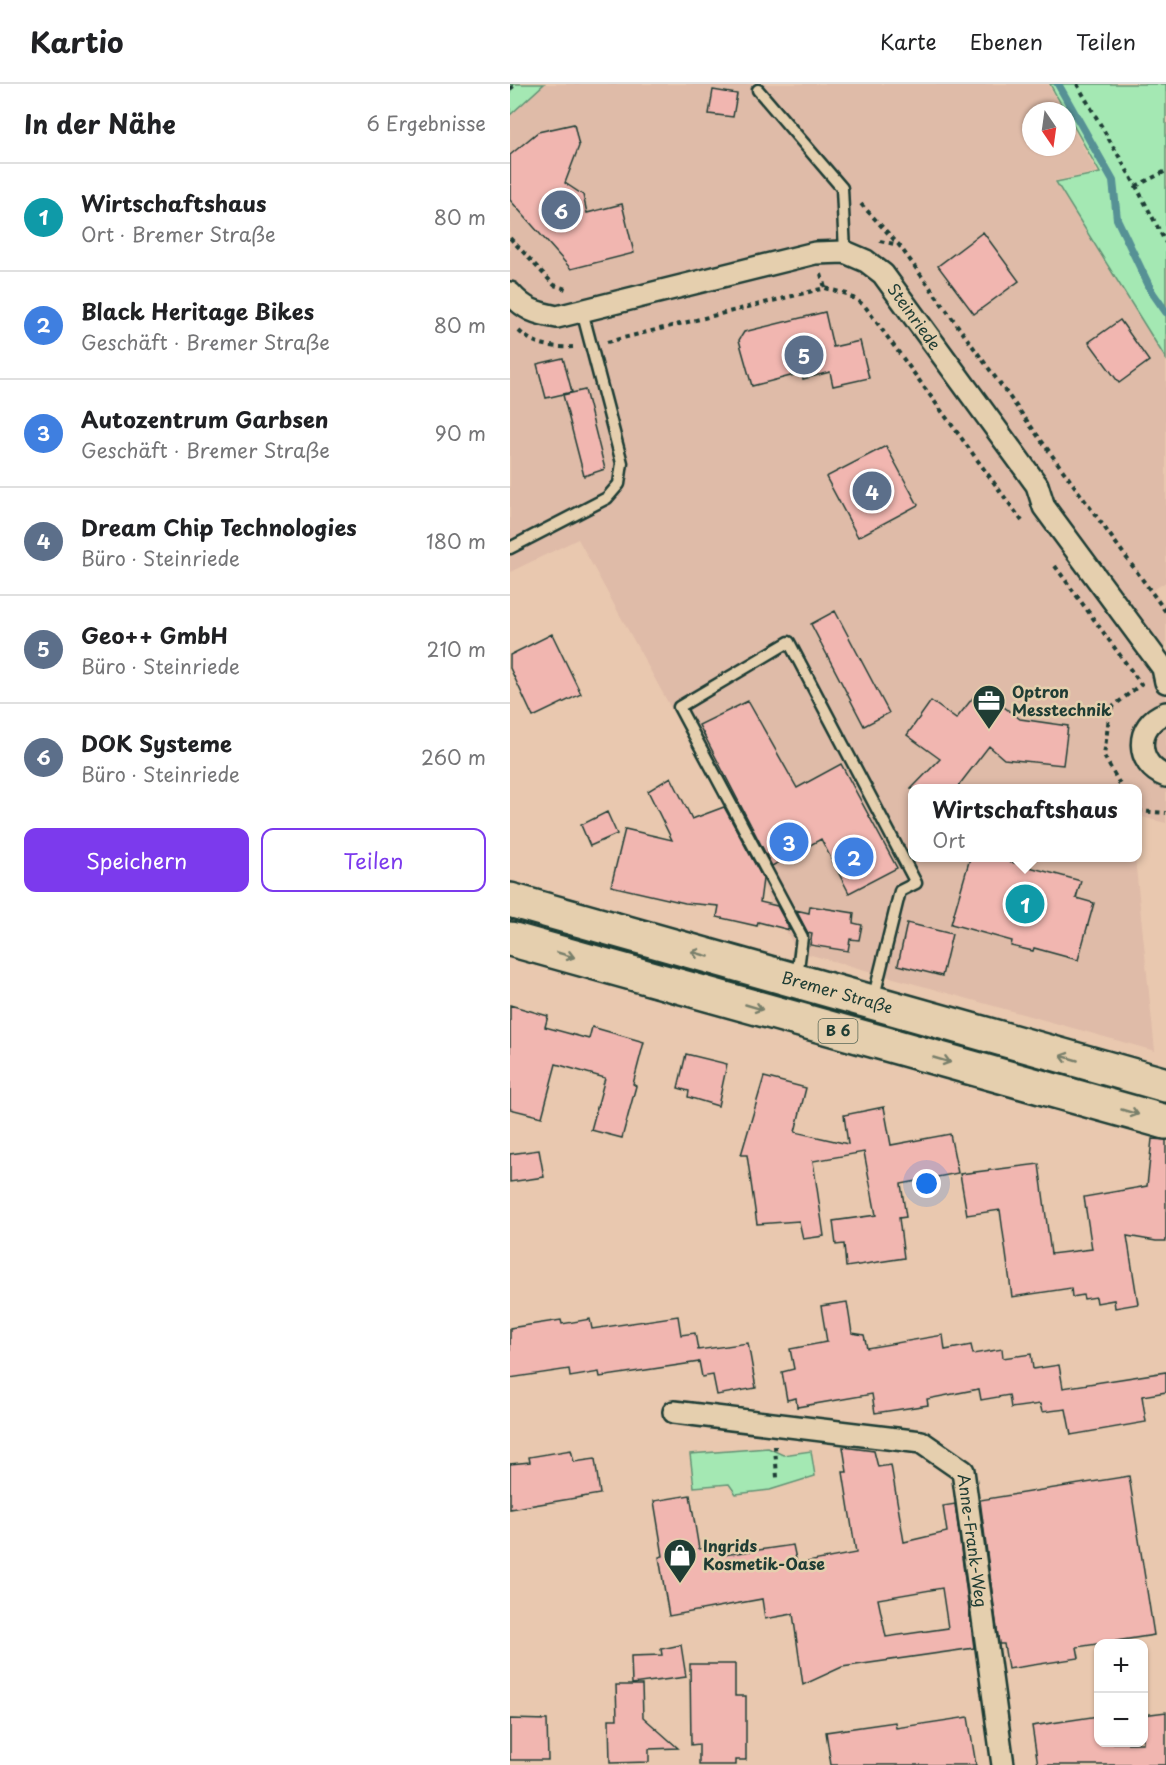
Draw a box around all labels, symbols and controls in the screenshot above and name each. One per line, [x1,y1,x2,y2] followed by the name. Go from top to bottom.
[30,20,124,63] text: Kartio
[880,25,937,57] text: Karte
[970,25,1043,57] text: Ebenen
[1076,25,1136,57] text: Teilen
[1022,102,1076,156] north arrow
[24,104,176,143] text: In der Nähe
[366,108,486,138] text: 6 Ergebnisse
[81,186,267,219] text: Wirtschaftshaus
[542,188,580,232] pin: 6
[39,202,48,232] text: 1
[434,202,486,232] text: 80 m
[81,219,276,249] text: Ort · Bremer Straße
[882,278,948,355] street label: Steinriede
[81,294,314,327] text: Black Heritage Bikes
[36,310,51,340] text: 2
[434,310,486,340] text: 80 m
[81,327,330,357] text: Geschäft · Bremer Straße
[784,332,824,378] pin: 5
[81,402,329,435] text: Autozentrum Garbsen
[37,418,50,448] text: 3
[435,418,486,448] text: 90 m
[81,435,330,465] text: Geschäft · Bremer Straße
[852,468,892,514] pin: 4
[81,510,357,543] text: Dream Chip Technologies
[37,526,50,556] text: 4
[426,526,486,556] text: 180 m
[81,543,240,573] text: Büro · Steinriede
[81,618,228,651] text: Geo++ GmbH
[37,634,50,664] text: 5
[427,634,486,664] text: 210 m
[81,651,240,681] text: Büro · Steinriede
[1012,679,1112,721] place label: Optron Messtechnik
[971,683,1007,730] office icon: Optron Messtechnik
[81,726,232,759] text: DOK Systeme
[36,742,51,772] text: 6
[421,742,486,772] text: 260 m
[81,759,240,789] text: Büro · Steinriede
[908,784,1142,862] popup
[932,792,1118,825] text: Wirtschaftshaus
[770,820,808,864] pin: 3
[932,825,965,855] text: Ort
[24,828,249,892] button: Speichern
[261,828,486,892] button: Teilen
[834,834,874,880] pin: 2
[1006,882,1044,926] pin: 1
[691,948,710,959] one-way arrow
[556,950,575,961] one-way arrow
[779,964,896,1018] street label: Bremer Straße
[744,1002,763,1013] one-way arrow
[818,1019,858,1043] road number: B 6
[1060,1052,1079,1063] one-way arrow
[932,1054,951,1066] one-way arrow
[1120,1107,1139,1118] one-way arrow
[912,1169,941,1198] your location
[952,1472,994,1609] street label: Anne-Frank-Weg
[703,1533,825,1575] place label: Ingrids Kosmetik-Oase
[662,1537,698,1584] shop icon: Ingrids Kosmetik-Oase
[1094,1639,1148,1747] map controls
[1094,1639,1148,1693] button: +
[1094,1693,1148,1747] button: −

